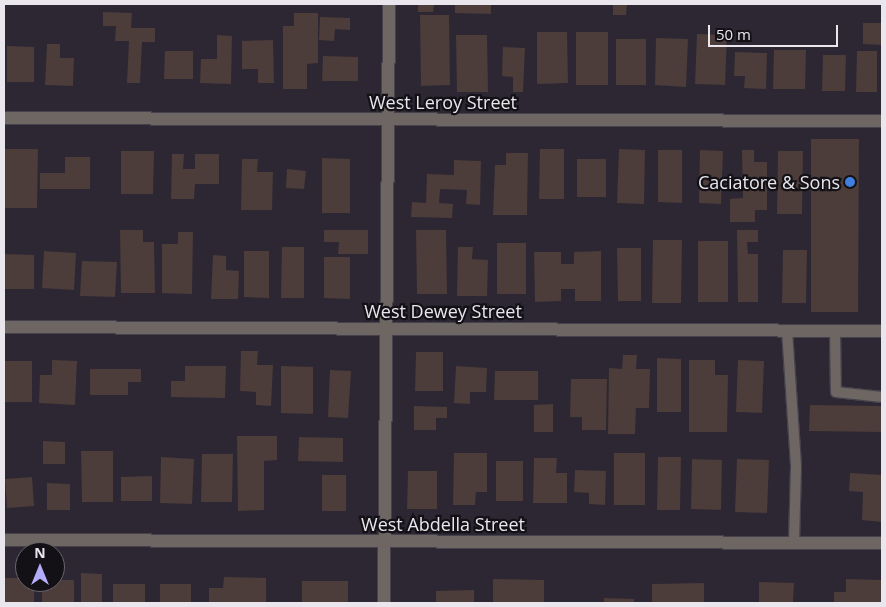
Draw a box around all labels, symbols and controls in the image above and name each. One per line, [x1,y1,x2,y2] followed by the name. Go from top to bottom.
[711,15,841,47] scale bar
[716,24,751,44] text: 50 m
[369,91,517,113] street label: West Leroy Street
[698,171,840,193] place label: Caciatore & Sons
[844,176,856,188] marker: Caciatore & Sons
[364,300,522,322] street label: West Dewey Street
[361,513,525,535] street label: West Abdella Street
[15,542,65,592] north arrow
[34,543,46,562] text: N

